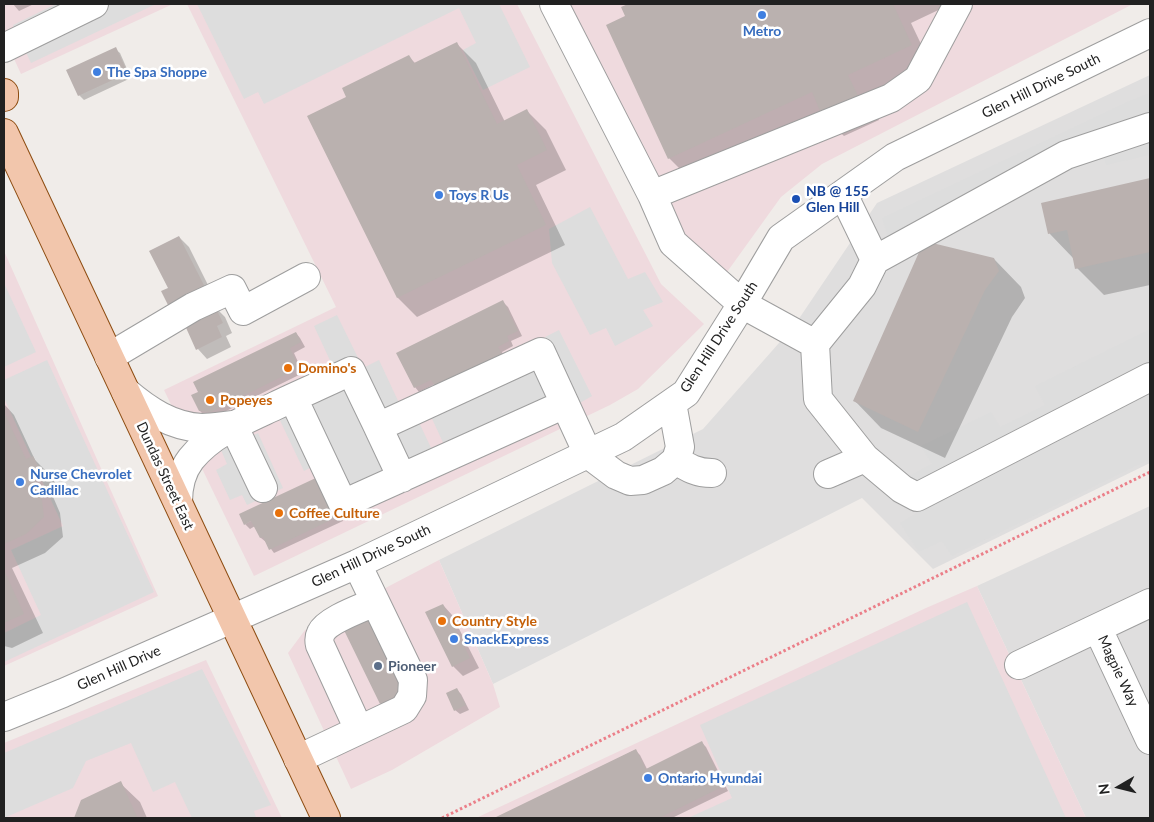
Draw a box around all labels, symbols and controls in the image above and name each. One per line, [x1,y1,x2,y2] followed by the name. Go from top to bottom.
[756,9,768,21] marker: Metro
[743,23,781,39] place label: Metro
[979,50,1103,122] street label: Glen Hill Drive South
[107,64,207,80] place label: The Spa Shoppe
[91,66,103,78] marker: The Spa Shoppe
[806,183,869,216] place label: NB @ 155 Glen Hill
[449,187,509,203] place label: Toys R Us
[433,189,445,201] marker: Toys R Us
[790,193,802,205] marker: NB @ 155 Glen Hill
[677,278,761,396] street label: Glen Hill Drive South
[298,360,356,376] place label: Domino's
[282,362,294,374] marker: Domino's
[220,392,272,408] place label: Popeyes
[204,394,216,406] marker: Popeyes
[133,419,197,533] street label: Dundas Street East
[30,466,132,498] place label: Nurse Chevrolet Cadillac
[14,476,26,488] marker: Nurse Chevrolet Cadillac
[289,505,380,521] place label: Coffee Culture
[273,507,285,519] marker: Coffee Culture
[309,521,433,591] street label: Glen Hill Drive South
[452,613,537,629] place label: Country Style
[436,615,448,627] marker: Country Style
[464,631,549,647] place label: SnackExpress
[448,633,460,645] marker: SnackExpress
[1094,633,1142,709] street label: Magpie Way
[75,642,163,694] street label: Glen Hill Drive
[388,658,436,674] place label: Pioneer
[372,660,384,672] marker: Pioneer
[1094,762,1144,812] north arrow
[658,770,762,786] place label: Ontario Hyundai
[642,772,654,784] marker: Ontario Hyundai
[1094,783,1113,796] text: N

